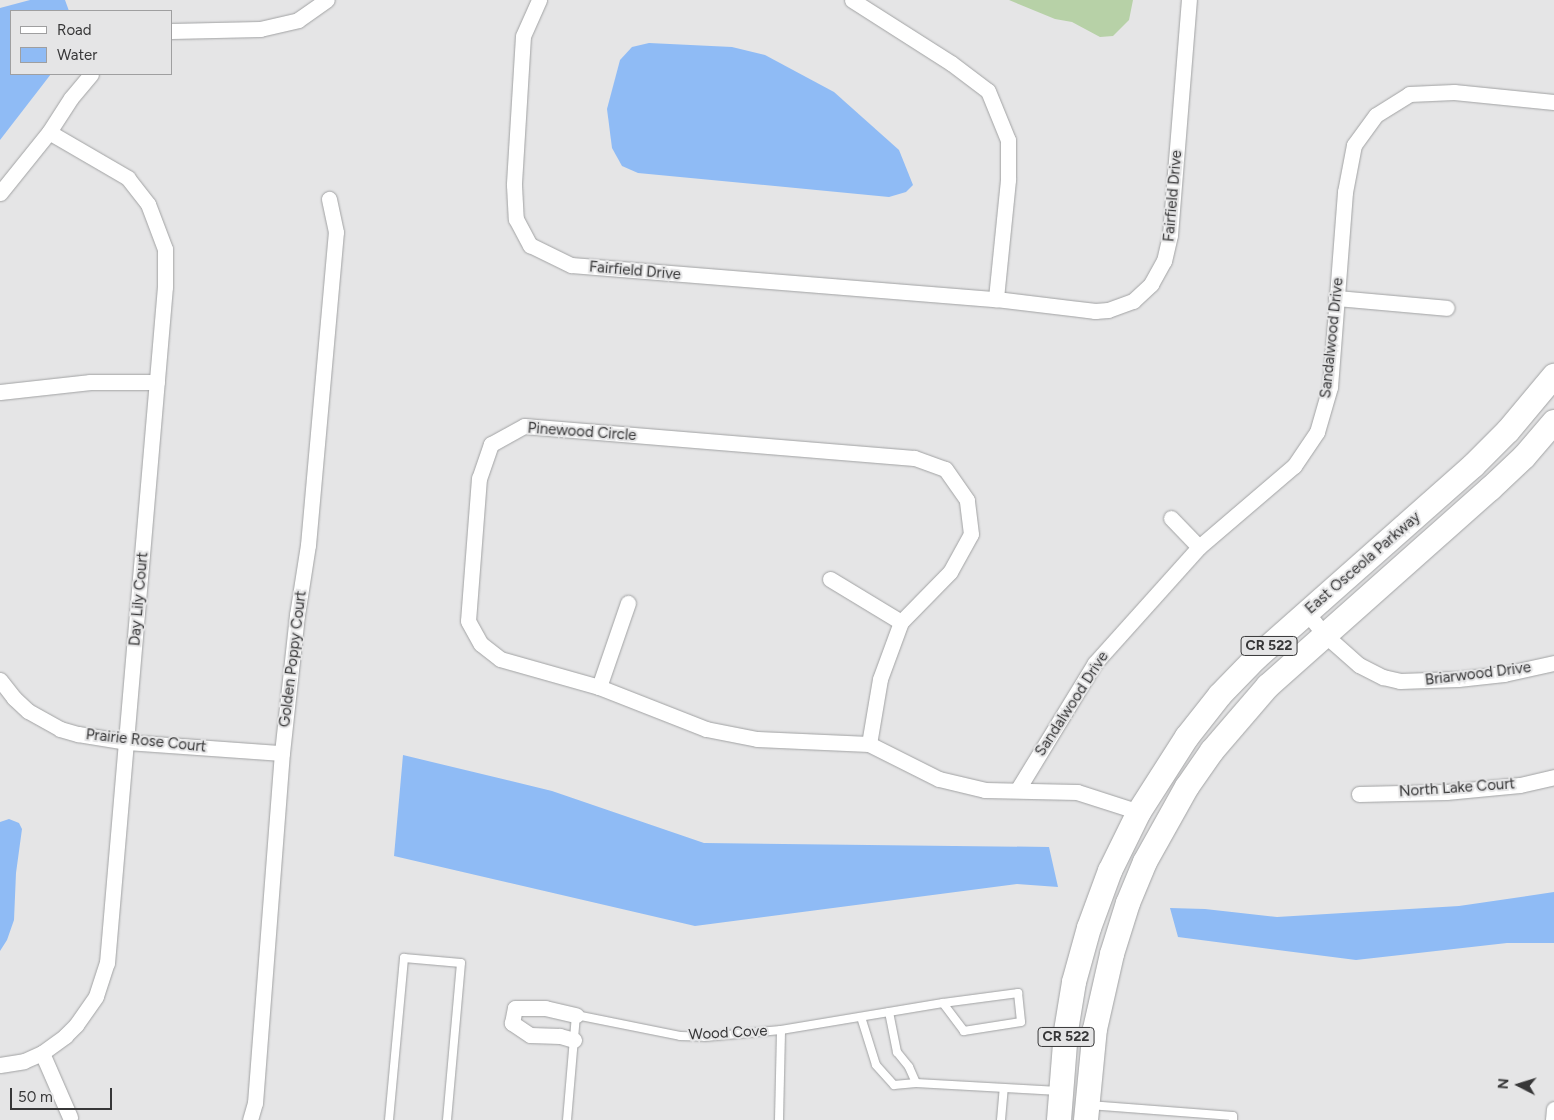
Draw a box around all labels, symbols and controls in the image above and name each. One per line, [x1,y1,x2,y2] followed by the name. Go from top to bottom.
[10,10,172,75] legend
[57,21,92,39] text: Road
[57,46,97,64] text: Water
[1160,149,1186,243] street label: Fairfield Drive
[588,258,682,284] street label: Fairfield Drive
[1317,277,1347,399] street label: Sandalwood Drive
[527,419,637,445] street label: Pinewood Circle
[1302,508,1424,618] street label: East Osceola Parkway
[126,551,152,647] street label: Day Lily Court
[276,590,310,728] street label: Golden Poppy Court
[1240,634,1298,658] road number: CR 522
[1031,648,1113,760] street label: Sandalwood Drive
[1424,659,1532,689] street label: Briarwood Drive
[85,726,207,756] street label: Prairie Rose Court
[1398,775,1516,801] street label: North Lake Court
[688,1022,768,1044] street label: Wood Cove
[1037,1026,1095,1048] road number: CR 522
[1494,1060,1544,1110] north arrow
[12,1078,115,1110] scale bar
[1495,1078,1512,1090] text: N
[18,1088,53,1106] text: 50 m

